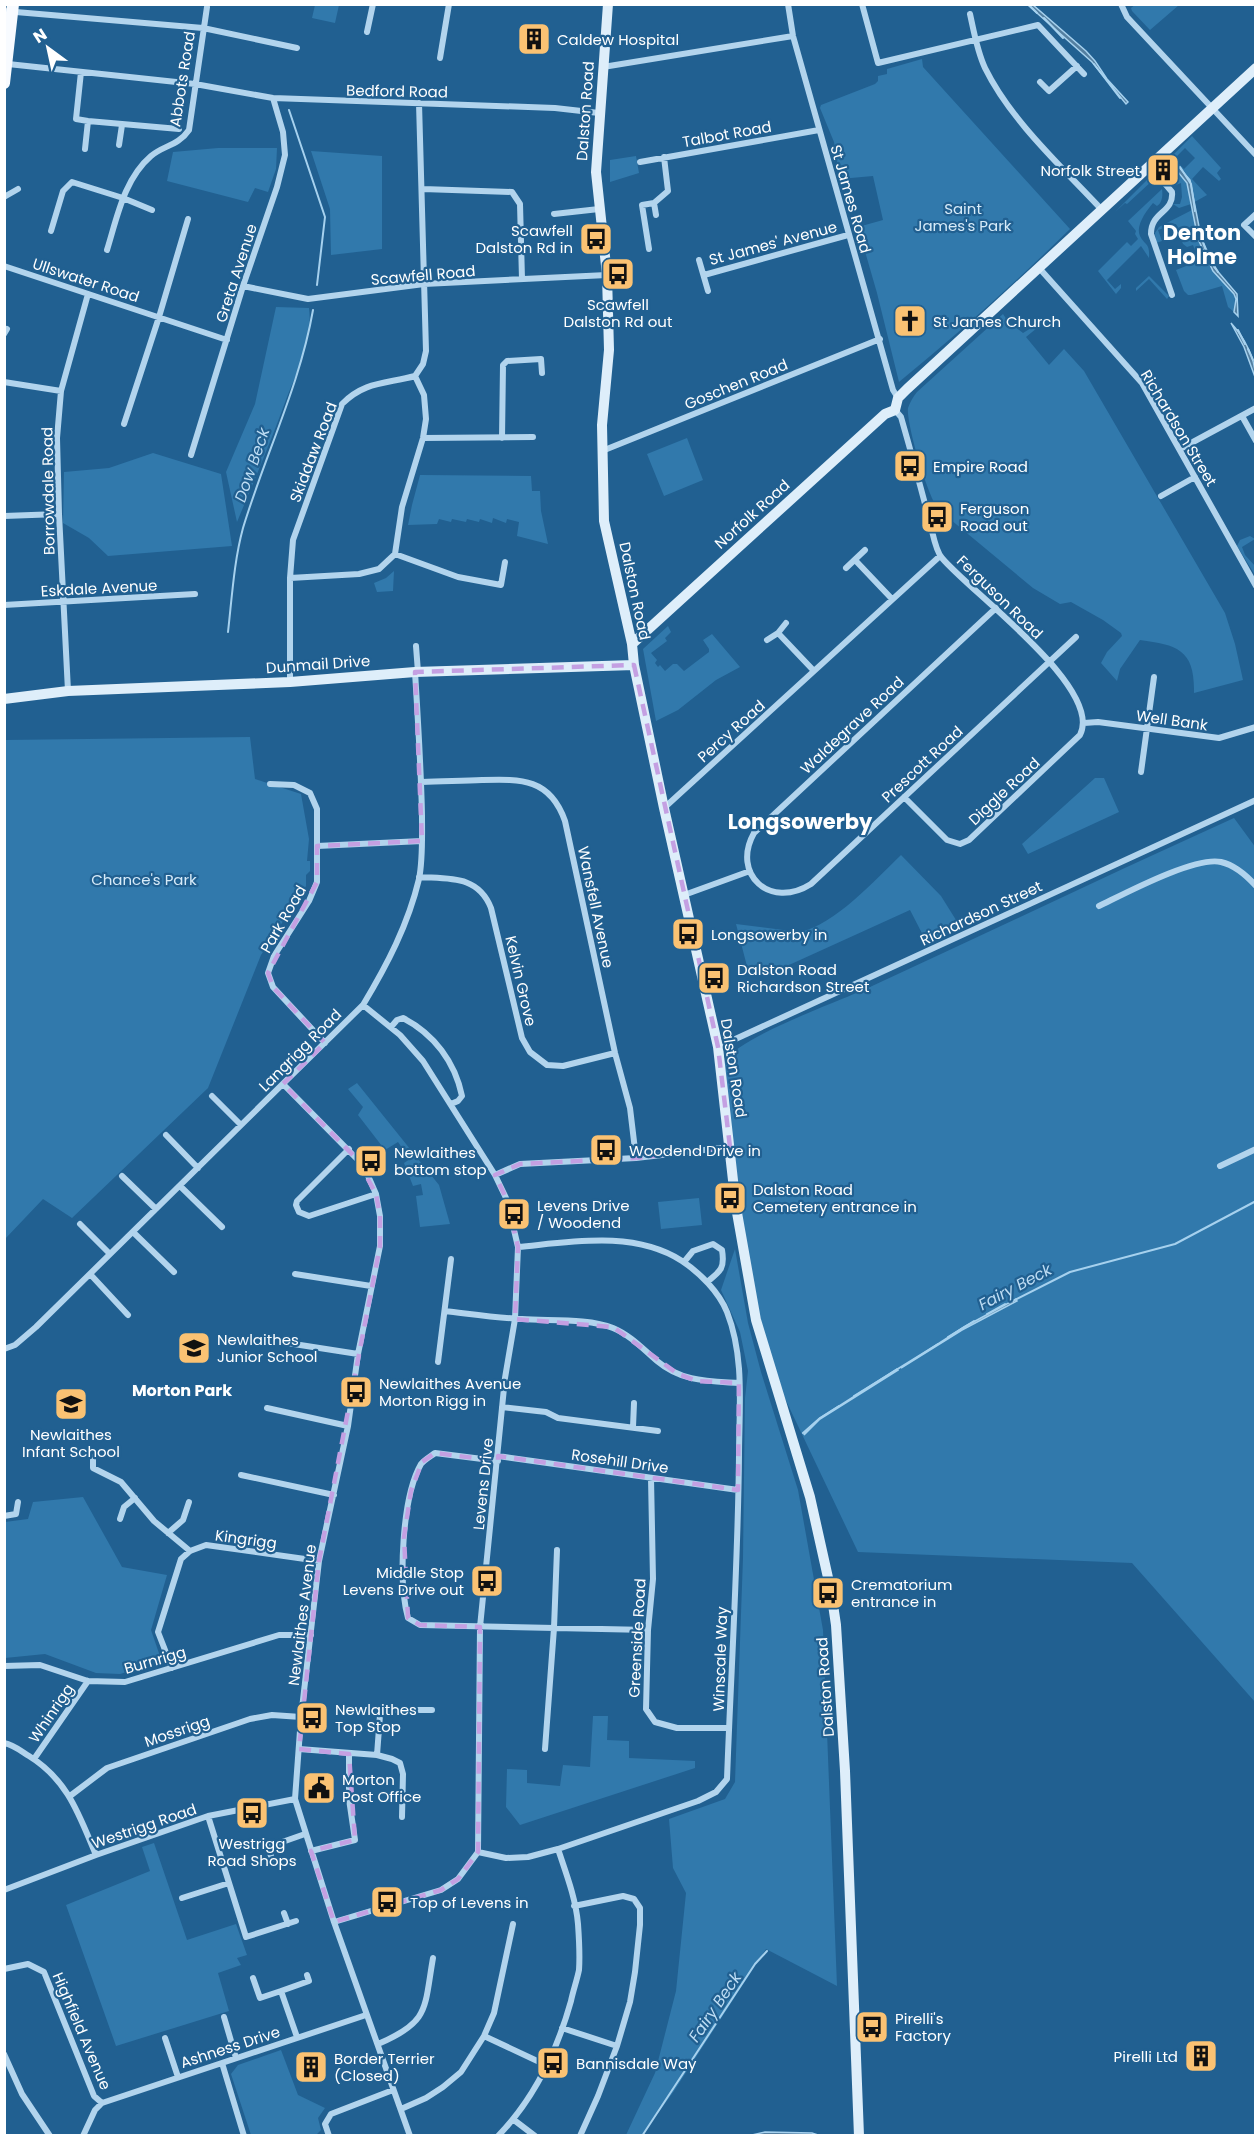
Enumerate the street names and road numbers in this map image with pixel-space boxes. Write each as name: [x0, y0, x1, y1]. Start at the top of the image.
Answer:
street label: Abbots Road: [164, 30, 200, 128]
street label: Dalston Road: [571, 60, 599, 162]
street label: Bedford Road: [346, 80, 448, 102]
street label: Talbot Road: [681, 116, 773, 152]
street label: St James Road: [825, 142, 877, 256]
street label: St James' Avenue: [707, 216, 839, 270]
street label: Greta Avenue: [210, 221, 262, 325]
street label: Ullswater Road: [30, 253, 142, 307]
street label: Scawfell Road: [370, 260, 476, 290]
street label: Goschen Road: [681, 354, 791, 414]
street label: Richardson Street: [1136, 366, 1222, 490]
street label: Skiddaw Road: [284, 399, 342, 505]
street label: Borrowdale Road: [36, 427, 60, 555]
street label: Norfolk Road: [710, 475, 794, 553]
street label: Dalston Road: [614, 540, 656, 642]
street label: Ferguson Road: [952, 550, 1048, 644]
street label: Eskdale Avenue: [40, 574, 158, 602]
street label: Dunmail Drive: [265, 650, 371, 678]
street label: Waldegrave Road: [796, 671, 908, 779]
street label: Percy Road: [693, 695, 769, 767]
street label: Well Bank: [1135, 705, 1209, 735]
street label: Prescott Road: [877, 721, 967, 807]
street label: Diggle Road: [964, 752, 1044, 830]
street label: Wansfell Avenue: [573, 844, 619, 970]
street label: Richardson Street: [917, 876, 1045, 950]
street label: Park Road: [255, 881, 311, 957]
street label: Kelvin Grove: [500, 934, 542, 1028]
street label: Langrigg Road: [254, 1004, 346, 1096]
street label: Dalston Road: [716, 1017, 752, 1119]
street label: Levens Drive: [468, 1437, 498, 1531]
street label: Rosehill Drive: [570, 1444, 670, 1478]
street label: Kingrigg: [214, 1524, 278, 1554]
street label: Newlaithes Avenue: [283, 1543, 321, 1687]
street label: Greenside Road: [623, 1578, 651, 1698]
street label: Winscale Way: [708, 1606, 732, 1712]
street label: Dalston Road: [811, 1636, 839, 1738]
street label: Burnrigg: [122, 1641, 188, 1679]
street label: Whinrigg: [24, 1679, 78, 1747]
street label: Mossrigg: [142, 1710, 212, 1752]
street label: Westrigg Road: [89, 1798, 199, 1854]
street label: Highfield Avenue: [48, 1969, 116, 2093]
street label: Ashness Drive: [177, 2021, 283, 2073]

